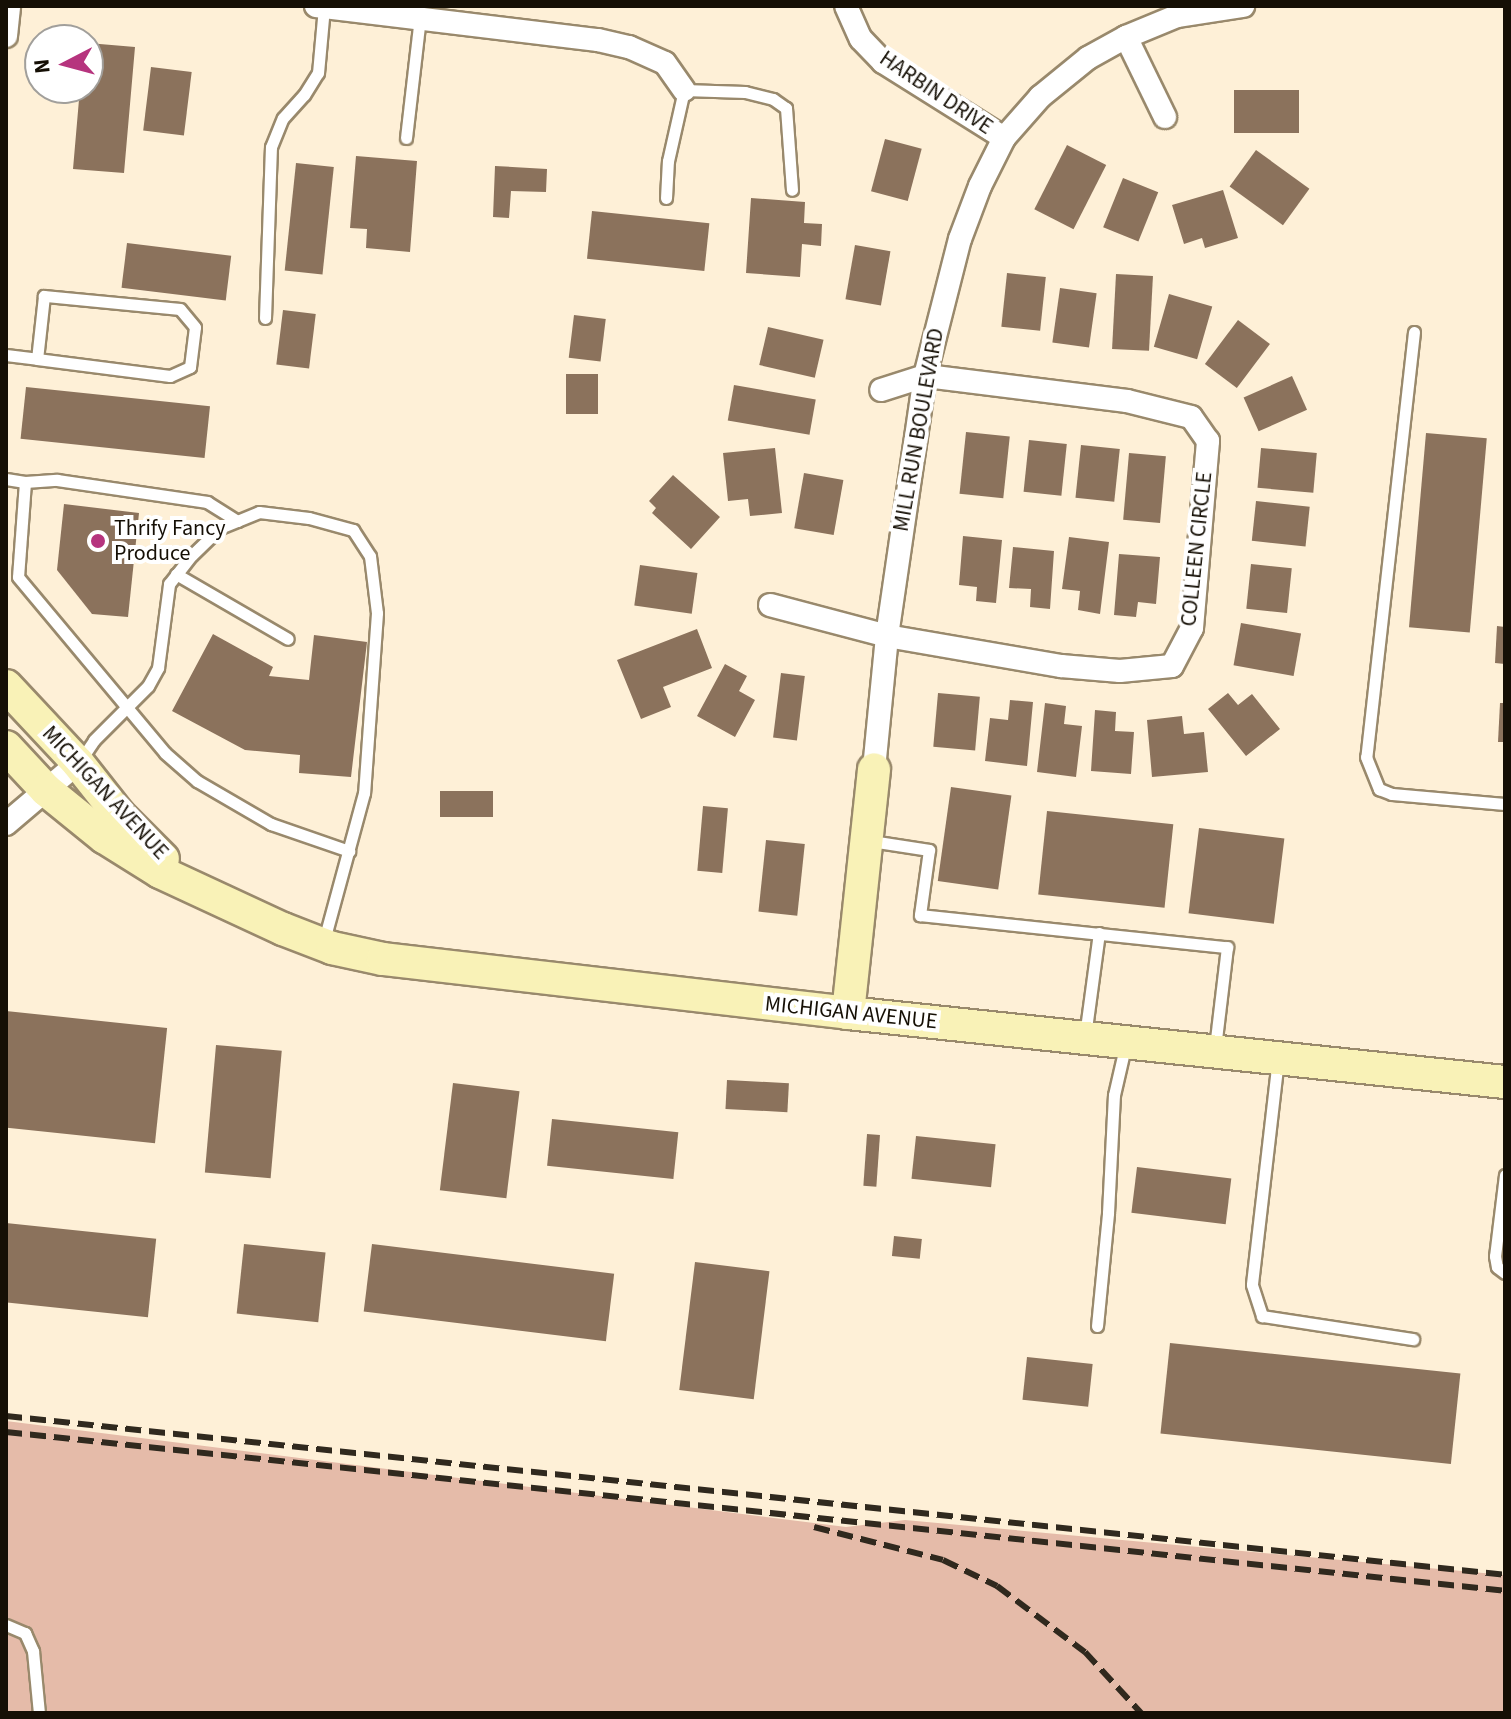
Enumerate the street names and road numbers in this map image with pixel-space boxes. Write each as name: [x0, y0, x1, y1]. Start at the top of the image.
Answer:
street label: HARBIN DRIVE: [874, 45, 998, 141]
street label: MILL RUN BOULEVARD: [888, 326, 950, 534]
street label: COLLEEN CIRCLE: [1176, 470, 1218, 628]
street label: MICHIGAN AVENUE: [36, 721, 174, 865]
street label: MICHIGAN AVENUE: [764, 991, 938, 1035]

